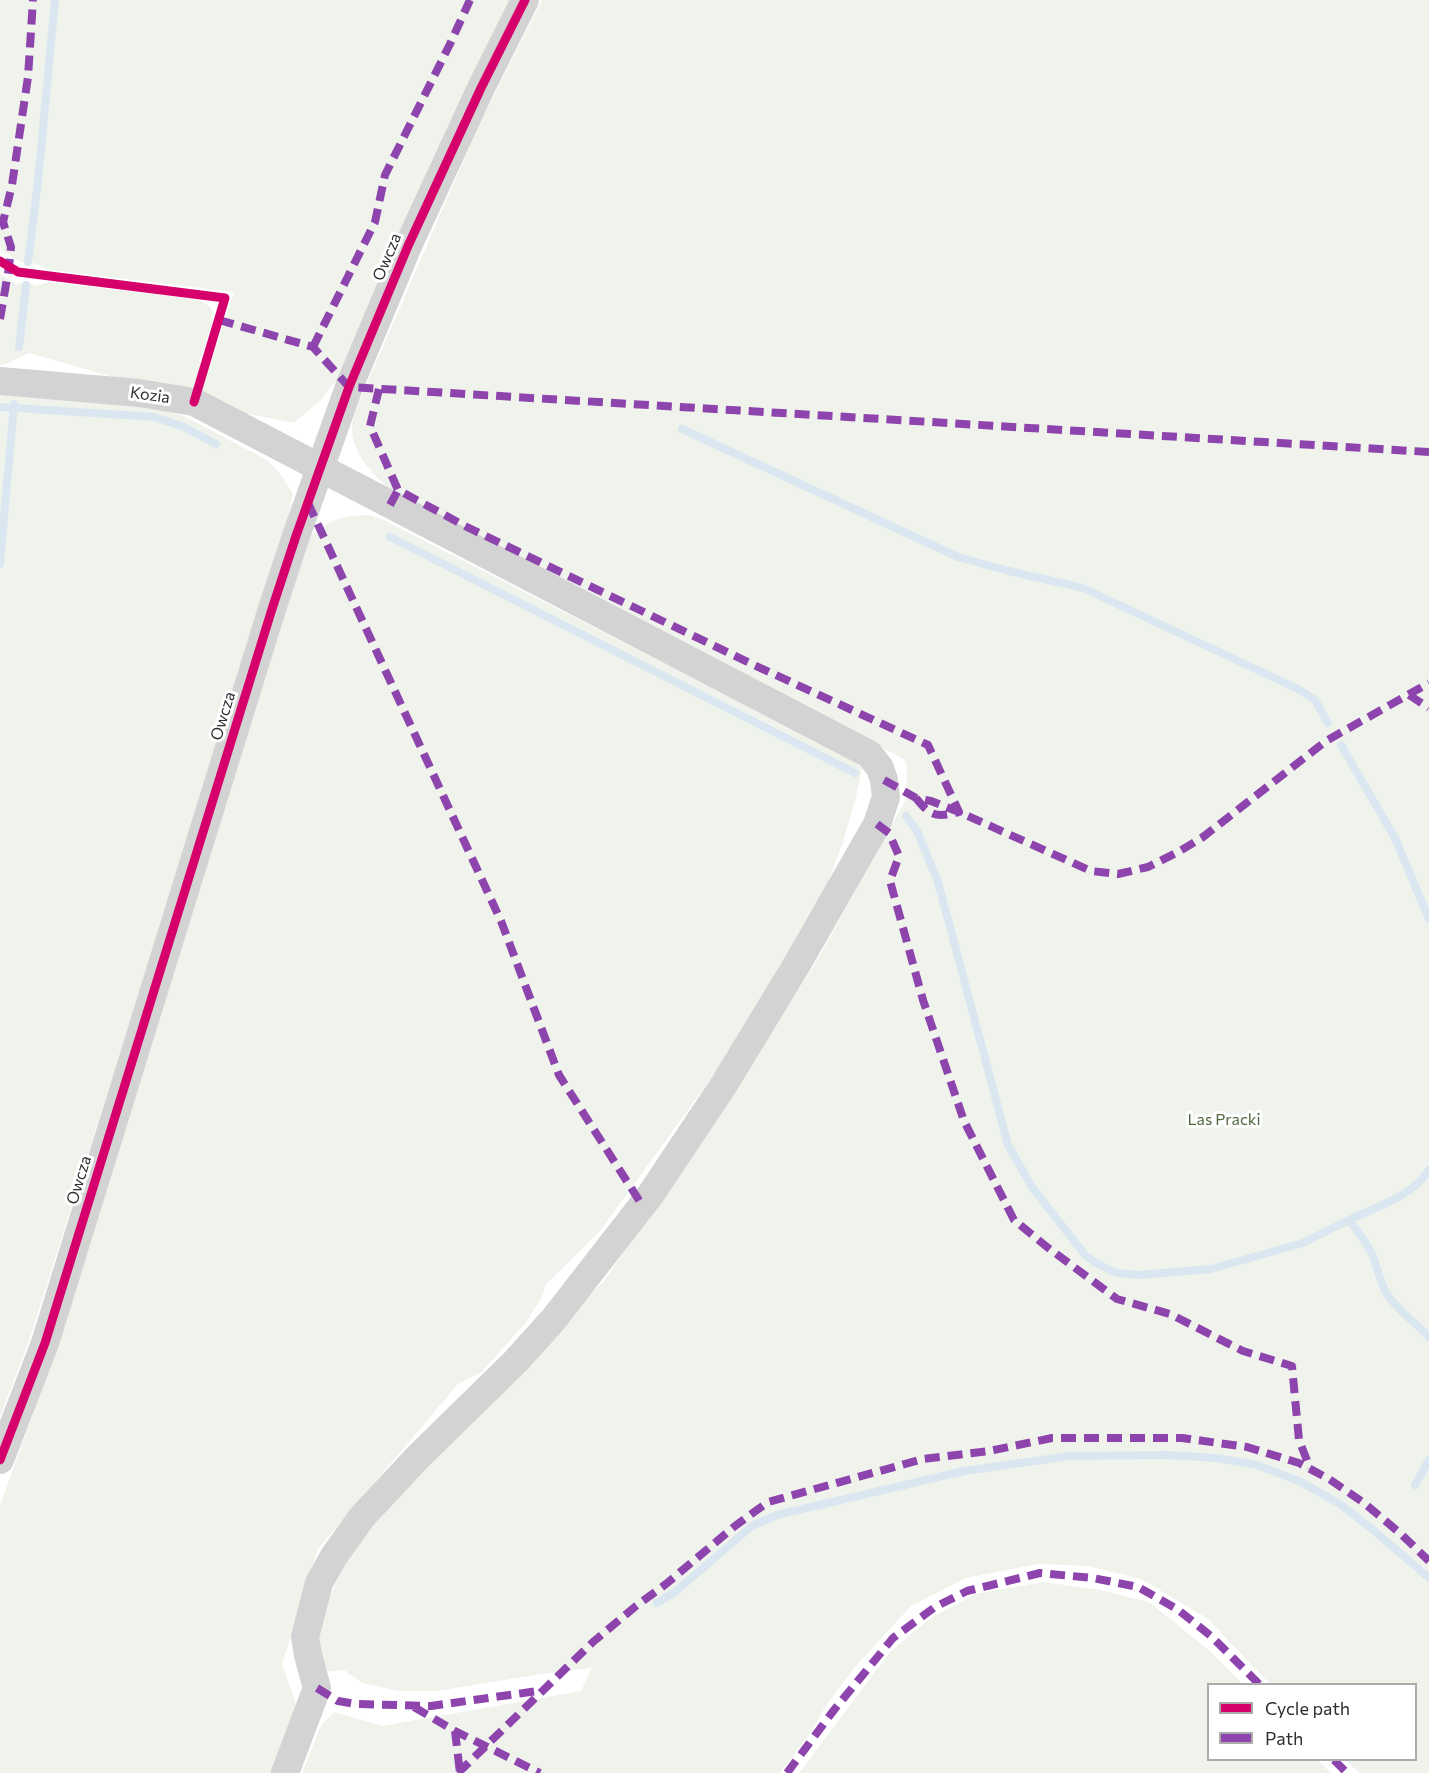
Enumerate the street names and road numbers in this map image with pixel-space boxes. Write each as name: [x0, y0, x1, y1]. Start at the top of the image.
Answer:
street label: Owcza: [368, 230, 406, 284]
street label: Kozia: [129, 383, 171, 407]
street label: Owcza: [207, 689, 239, 743]
street label: Owcza: [63, 1153, 95, 1207]

